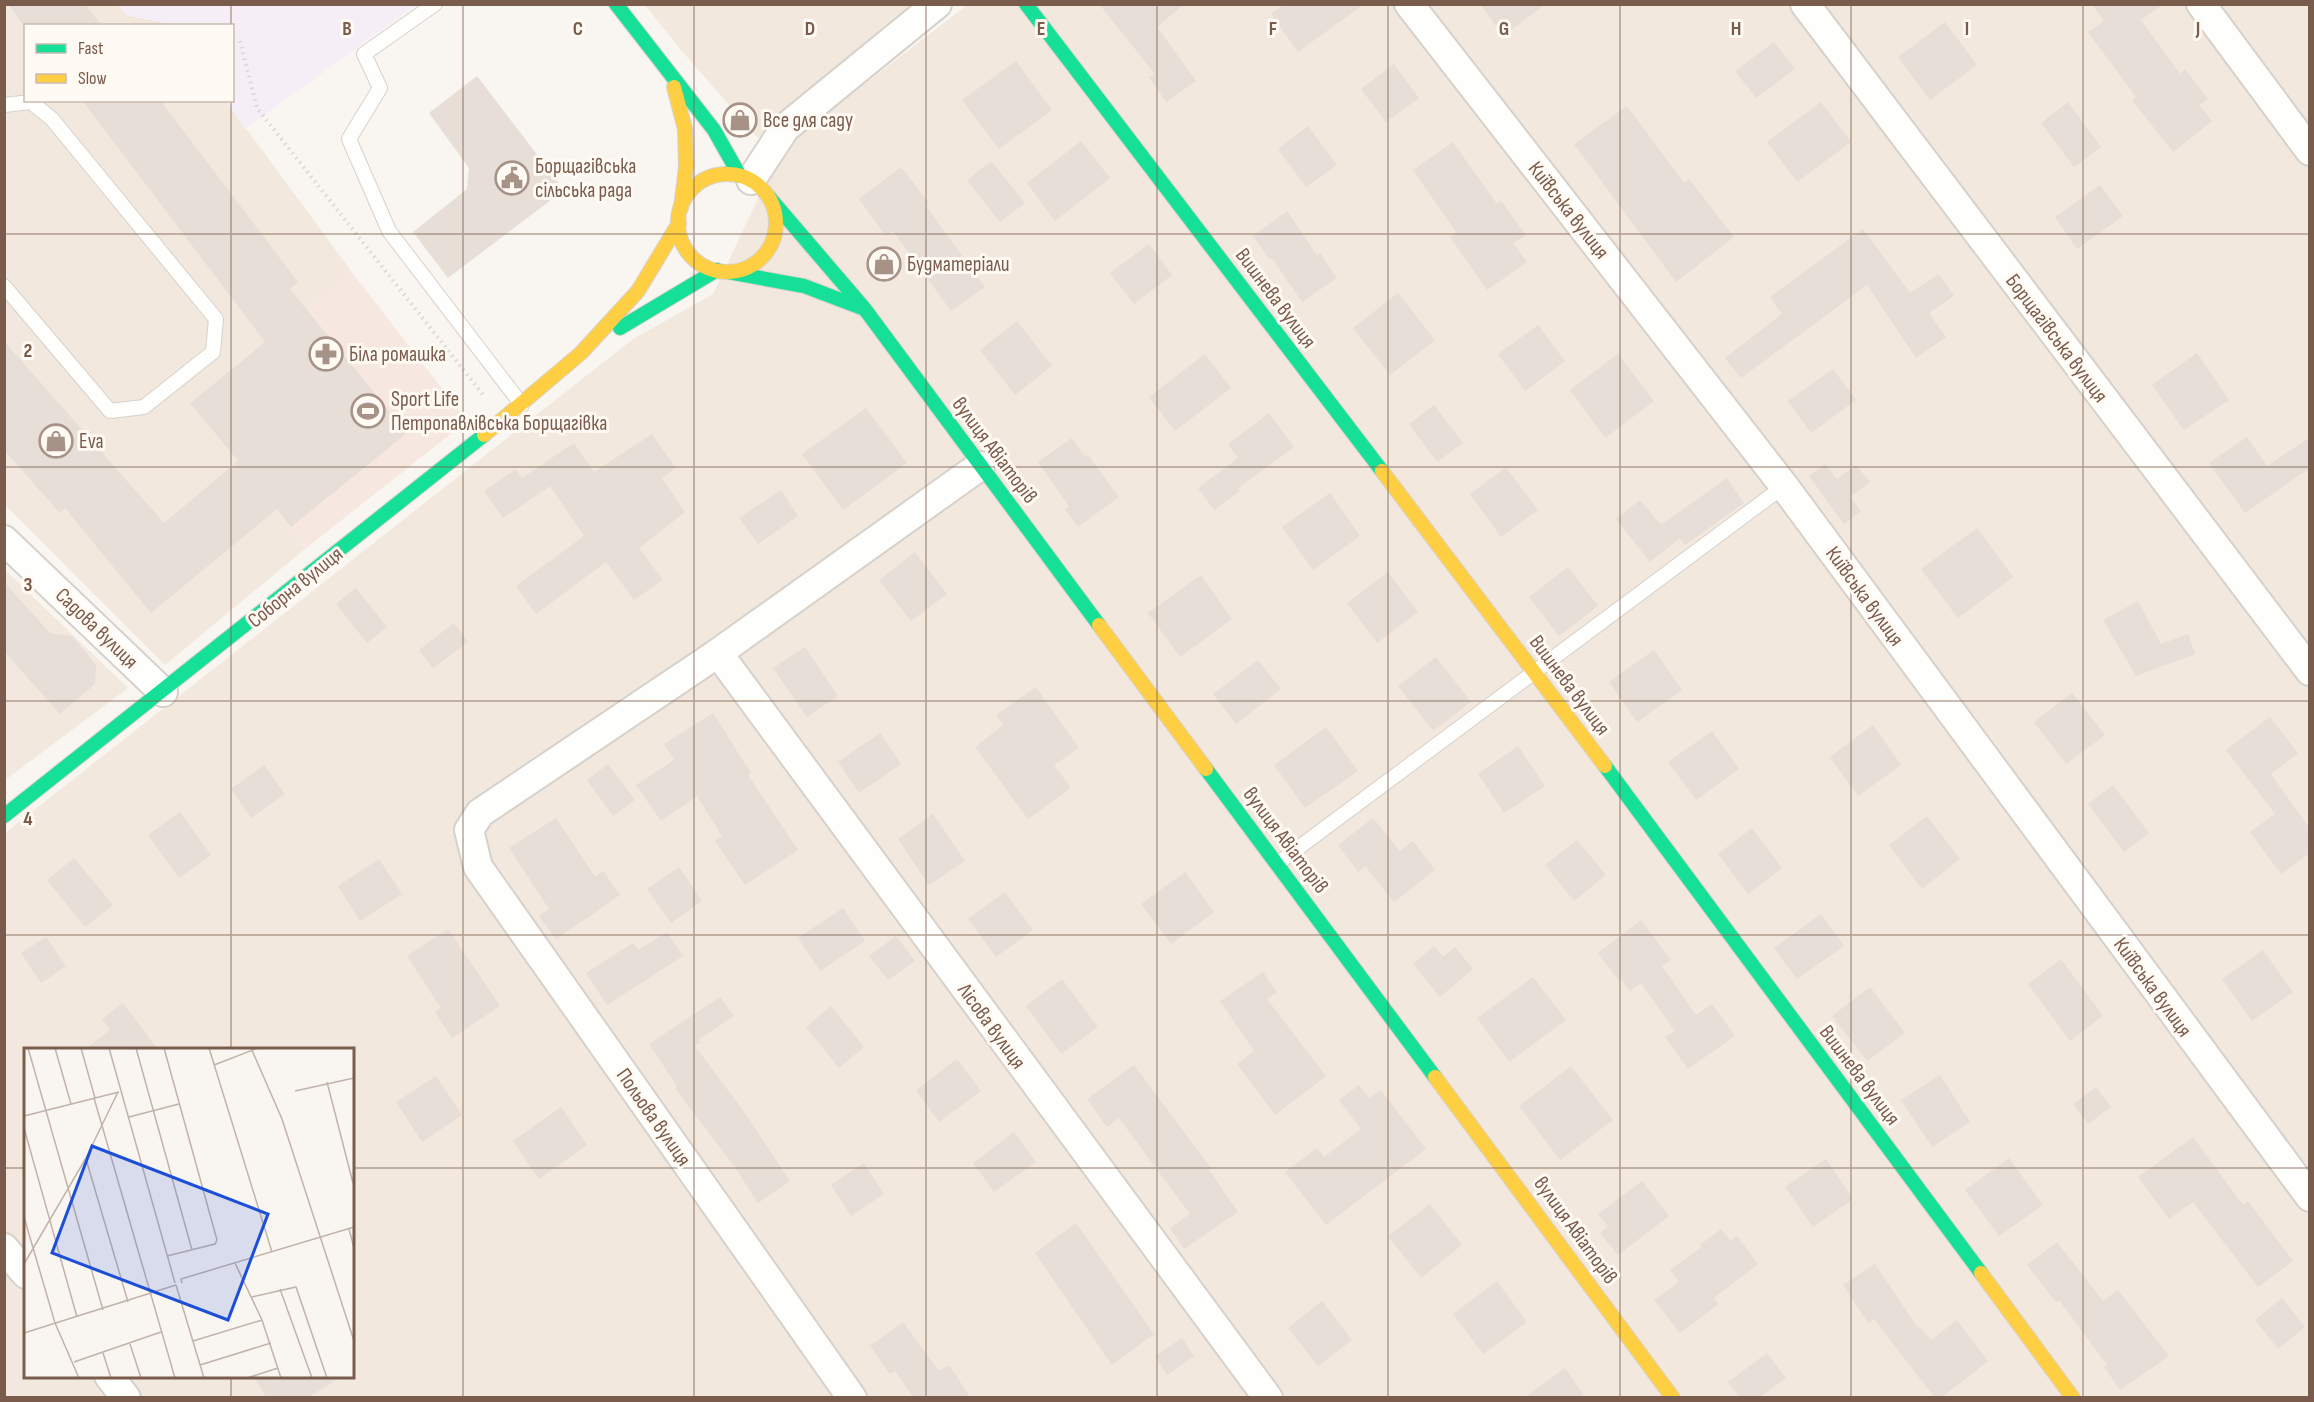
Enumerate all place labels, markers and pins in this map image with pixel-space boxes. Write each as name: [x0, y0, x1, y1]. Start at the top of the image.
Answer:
shop icon: Все для саду: [722, 102, 758, 138]
place label: Все для саду: [763, 108, 853, 133]
place label: Борщагівська сільська рада: [535, 154, 636, 203]
public building icon: Борщагівська сільська рада: [494, 160, 530, 196]
shop icon: Будматеріали: [866, 246, 902, 282]
place label: Будматеріали: [907, 252, 1010, 277]
pharmacy icon: Біла ромашка: [308, 336, 344, 372]
place label: Біла ромашка: [349, 342, 446, 367]
place label: Sport Life Петропавлівська Борщагівка: [391, 387, 607, 436]
sports icon: Sport Life Петропавлівська Борщагівка: [350, 393, 386, 429]
shop icon: Eva: [38, 423, 74, 459]
place label: Eva: [79, 429, 104, 454]

